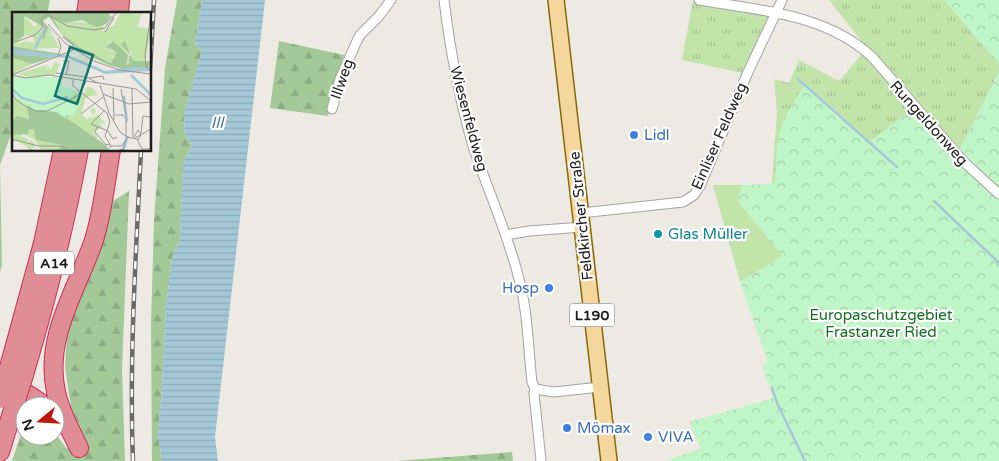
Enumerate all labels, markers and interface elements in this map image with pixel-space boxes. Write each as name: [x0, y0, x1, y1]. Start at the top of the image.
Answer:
inset map: [12, 12, 151, 151]
street label: Illweg: [327, 57, 357, 101]
street label: Wiesenfeldweg: [446, 64, 492, 174]
street label: Rungeldonweg: [886, 77, 972, 169]
street label: Einliser Feldweg: [687, 80, 751, 192]
water label: Ill: [211, 113, 225, 133]
place label: Lidl: [644, 126, 670, 144]
marker: Lidl: [628, 129, 640, 141]
street label: Feldkircher Straße: [565, 151, 597, 281]
place label: Glas Müller: [668, 225, 748, 243]
marker: Glas Müller: [652, 228, 664, 240]
road number: A14: [34, 252, 74, 274]
place label: Hosp: [502, 279, 539, 297]
marker: Hosp: [543, 282, 555, 294]
road number: L190: [570, 304, 614, 326]
park label: Europaschutzgebiet Frastanzer Ried: [809, 306, 953, 341]
north arrow: [15, 396, 65, 446]
text: N: [18, 417, 38, 433]
place label: Mömax: [577, 419, 631, 437]
marker: Mömax: [561, 422, 573, 434]
place label: VIVA: [658, 428, 694, 446]
marker: VIVA: [642, 431, 654, 443]

